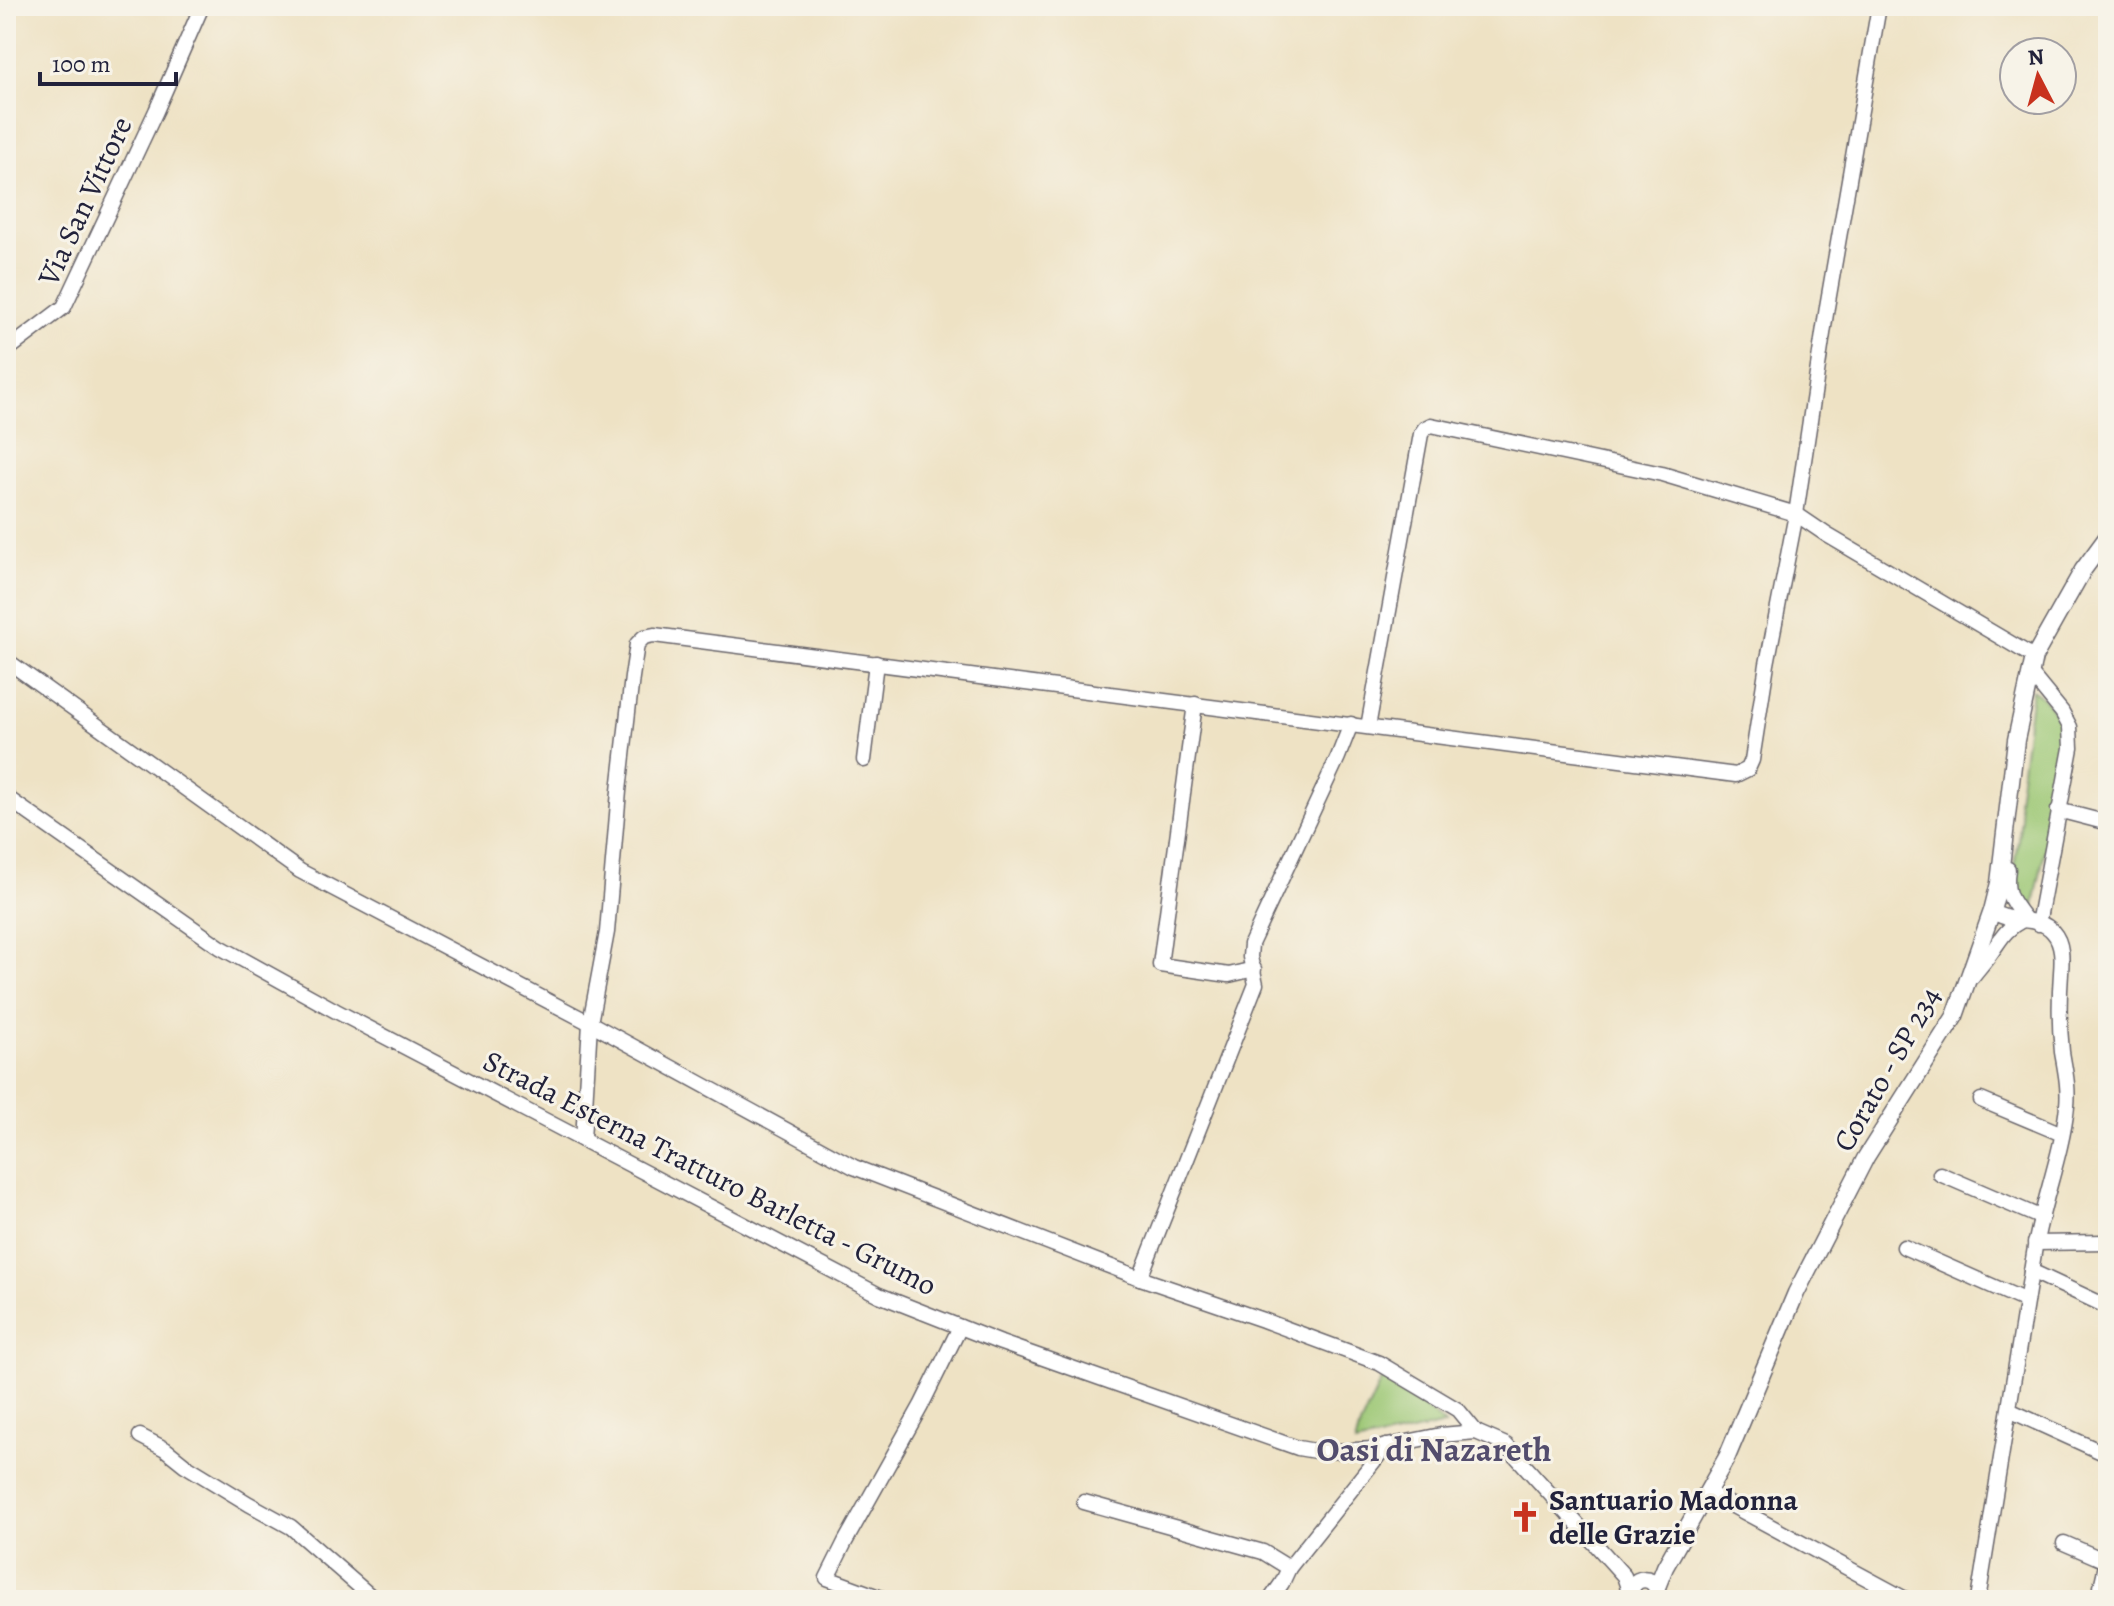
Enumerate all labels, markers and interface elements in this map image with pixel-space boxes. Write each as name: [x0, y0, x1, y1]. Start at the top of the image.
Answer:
scale bar: [40, 36, 176, 86]
north arrow: [1998, 36, 2078, 116]
text: N: [2026, 41, 2046, 73]
text: 100 m: [52, 48, 111, 80]
street label: Via San Vittore: [28, 110, 142, 293]
street label: Corato - SP 234: [1824, 979, 1950, 1159]
street label: Strada Esterna Tratturo Barletta - Grumo: [476, 1041, 944, 1305]
district label: Oasi di Nazareth: [1317, 1426, 1551, 1473]
place label: Santuario Madonna delle Grazie: [1549, 1480, 1798, 1554]
church icon: Santuario Madonna delle Grazie: [1508, 1500, 1542, 1534]

